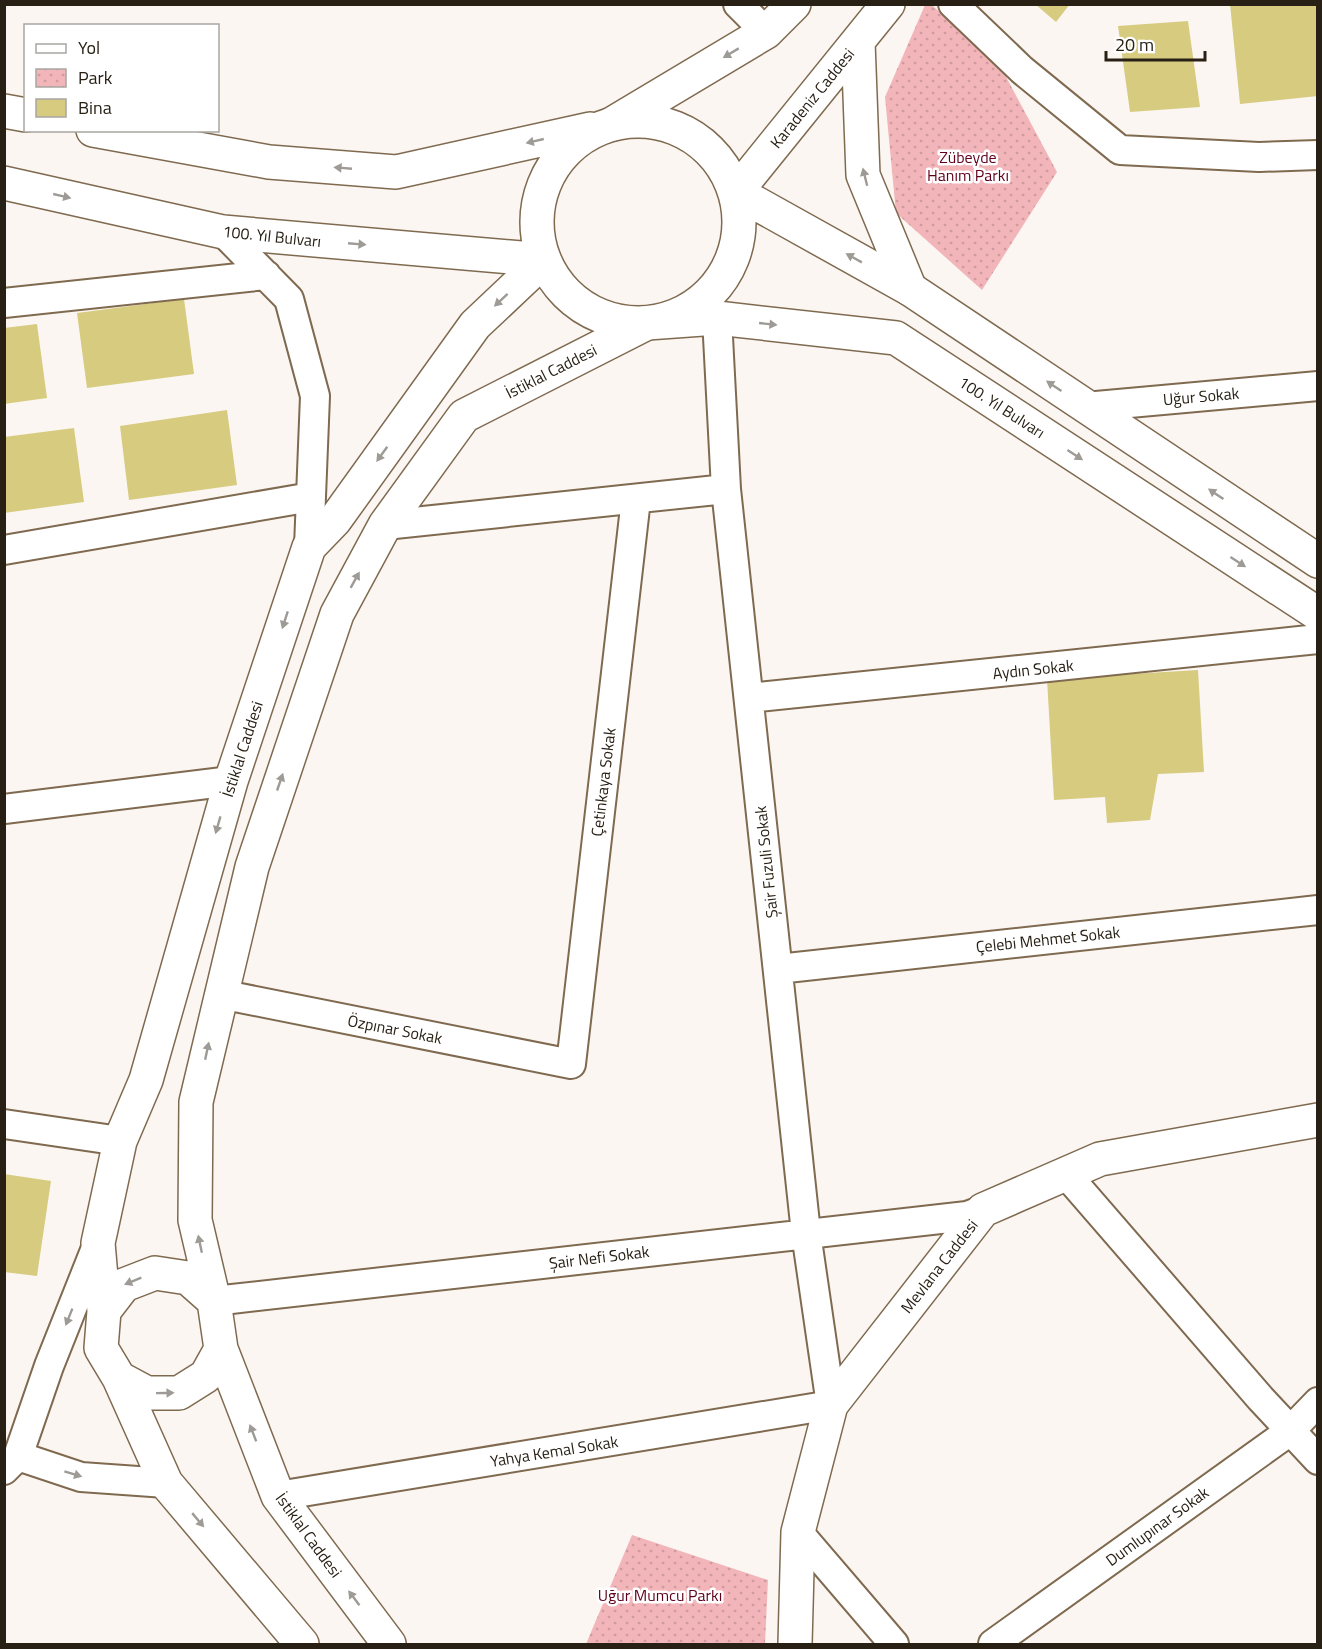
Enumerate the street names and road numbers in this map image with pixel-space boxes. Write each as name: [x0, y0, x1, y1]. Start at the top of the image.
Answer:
street label: Karadeniz Caddesi: [764, 43, 860, 153]
street label: 100. Yıl Bulvarı: [222, 219, 322, 253]
street label: İstiklal Caddesi: [501, 338, 601, 404]
street label: 100. Yıl Bulvarı: [954, 370, 1050, 444]
street label: Uğur Sokak: [1162, 381, 1240, 411]
street label: Aydın Sokak: [991, 653, 1075, 685]
street label: İstiklal Caddesi: [215, 698, 269, 800]
street label: Çetinkaya Sokak: [584, 726, 622, 838]
street label: Şair Fuzuli Sokak: [748, 804, 784, 919]
street label: Çelebi Mehmet Sokak: [975, 919, 1122, 959]
street label: Özpınar Sokak: [346, 1008, 445, 1050]
street label: Mevlana Caddesi: [895, 1214, 983, 1318]
street label: Şair Nefi Sokak: [548, 1239, 651, 1275]
street label: Yahya Kemal Sokak: [488, 1429, 620, 1473]
street label: Dumlupınar Sokak: [1100, 1480, 1214, 1572]
street label: İstiklal Caddesi: [270, 1488, 348, 1582]

